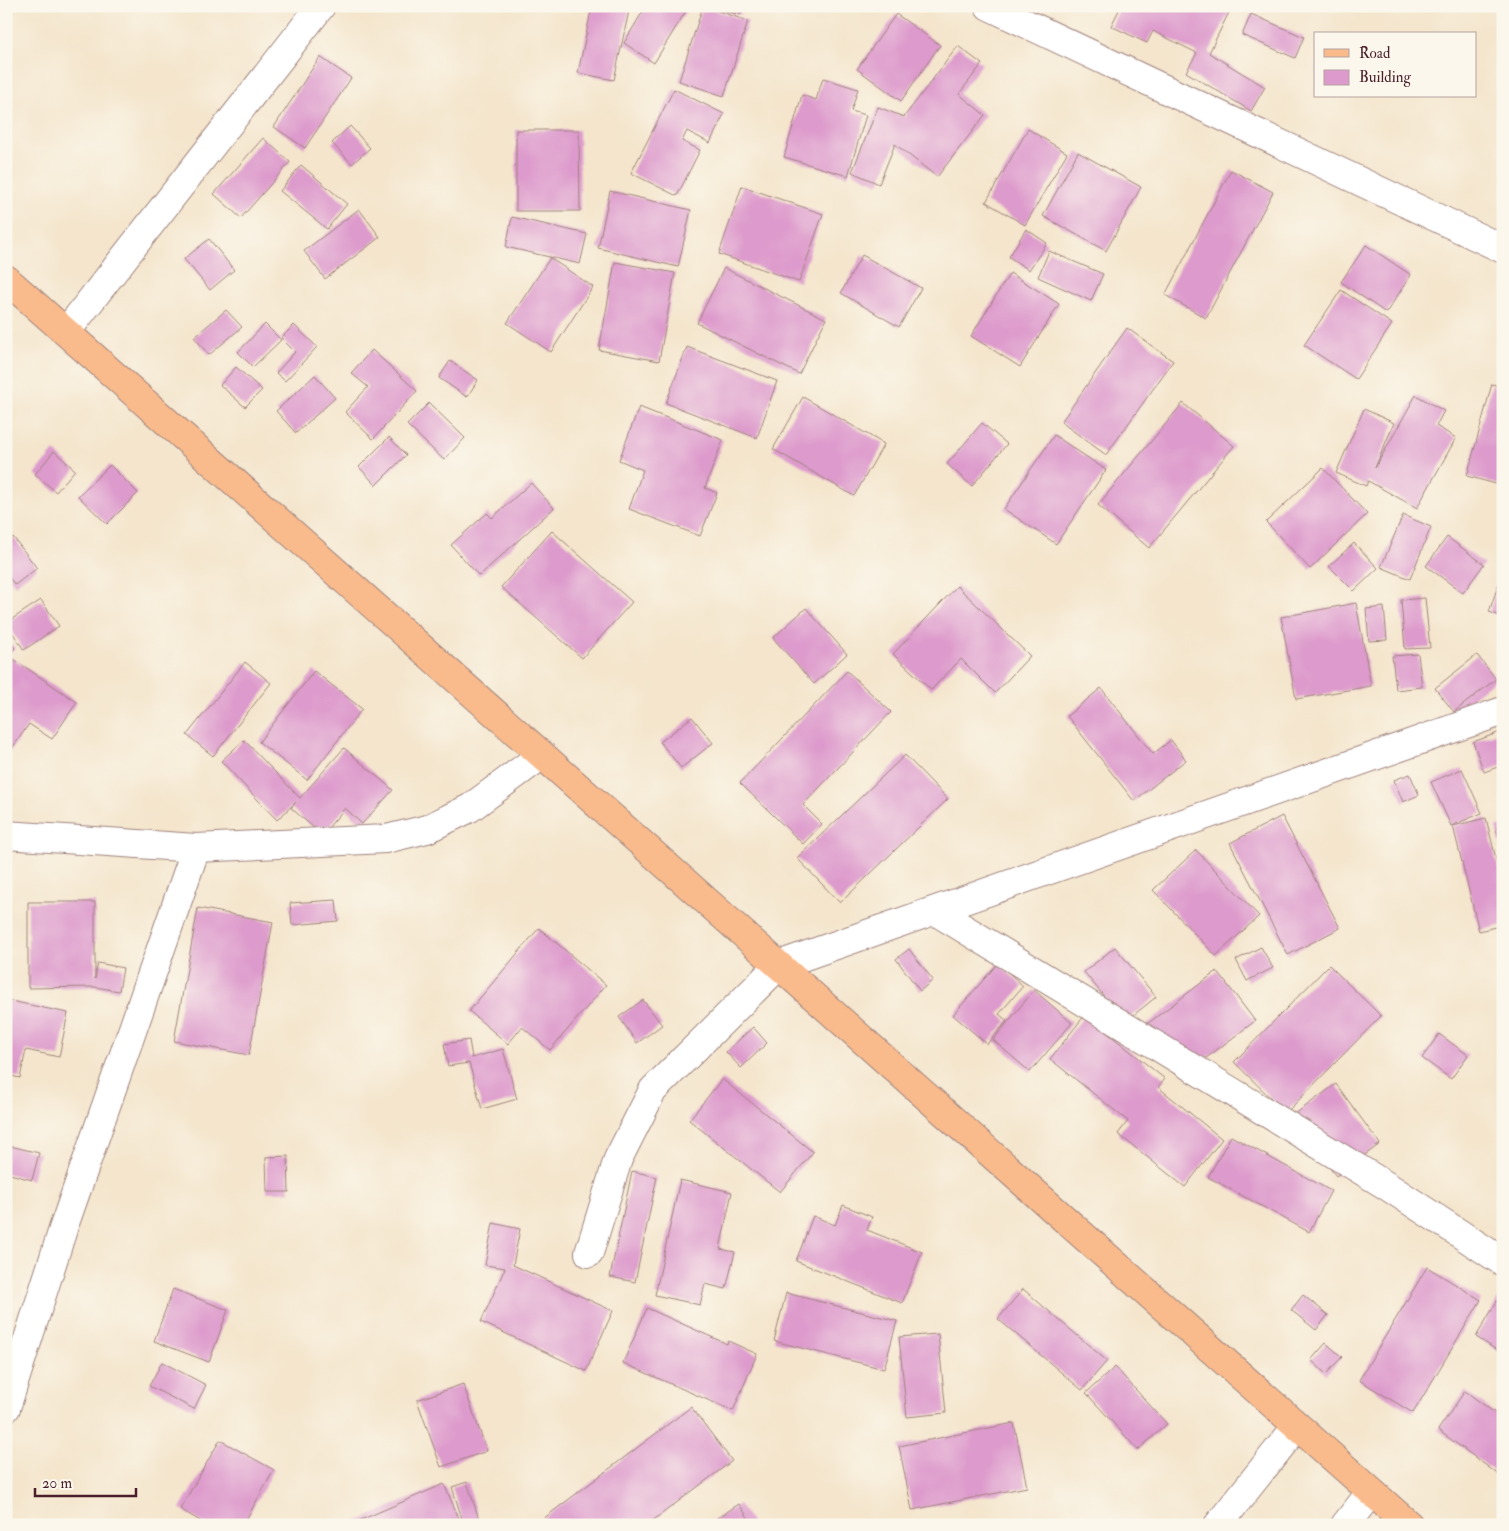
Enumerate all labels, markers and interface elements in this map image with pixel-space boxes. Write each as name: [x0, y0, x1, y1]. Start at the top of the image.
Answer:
legend: [1314, 32, 1476, 98]
text: Road: [1359, 44, 1391, 63]
text: Building: [1359, 68, 1411, 87]
scale bar: [35, 1466, 136, 1498]
text: 20 m: [42, 1474, 72, 1493]

